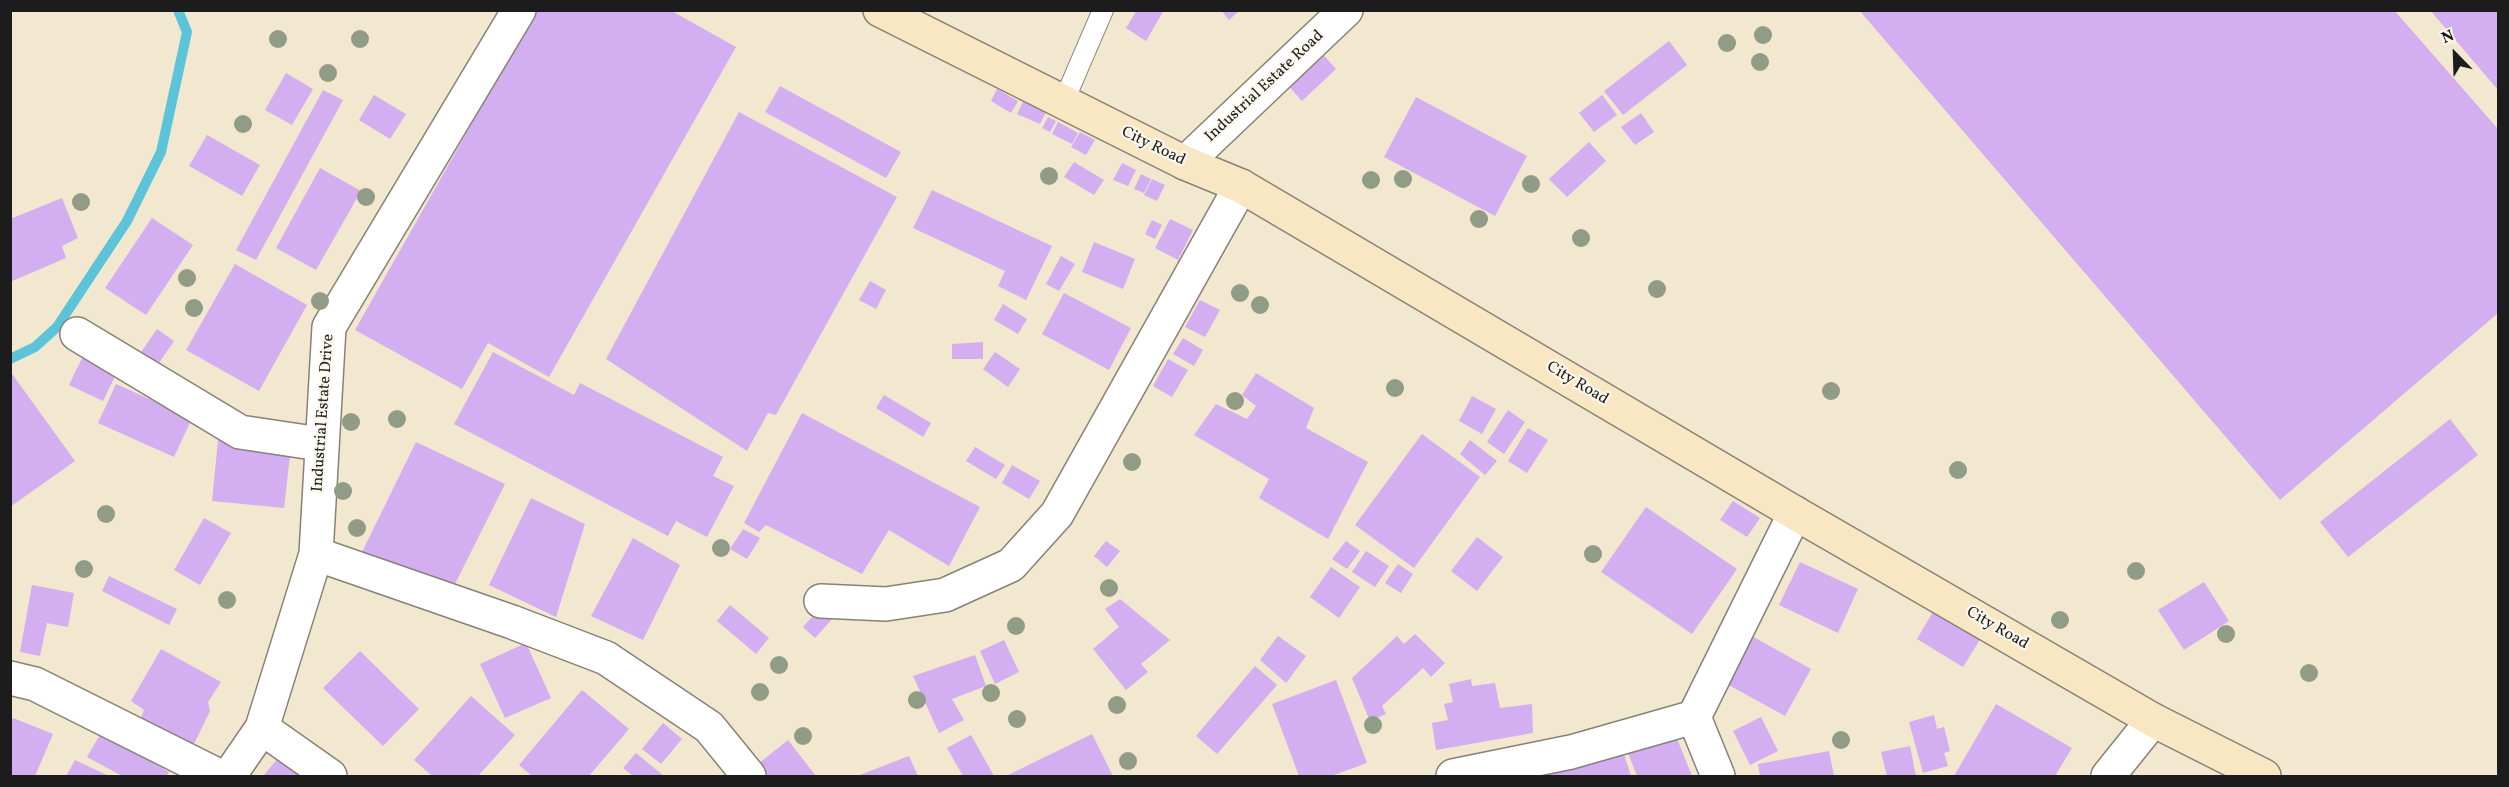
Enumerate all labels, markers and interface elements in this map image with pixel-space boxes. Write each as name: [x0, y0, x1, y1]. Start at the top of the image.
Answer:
north arrow: [2425, 24, 2485, 84]
text: N: [2438, 25, 2458, 50]
street label: Industrial Estate Road: [1202, 27, 1328, 147]
street label: City Road: [1118, 123, 1188, 171]
street label: Industrial Estate Drive: [309, 333, 339, 493]
street label: City Road: [1543, 358, 1611, 410]
street label: City Road: [1962, 603, 2032, 655]

